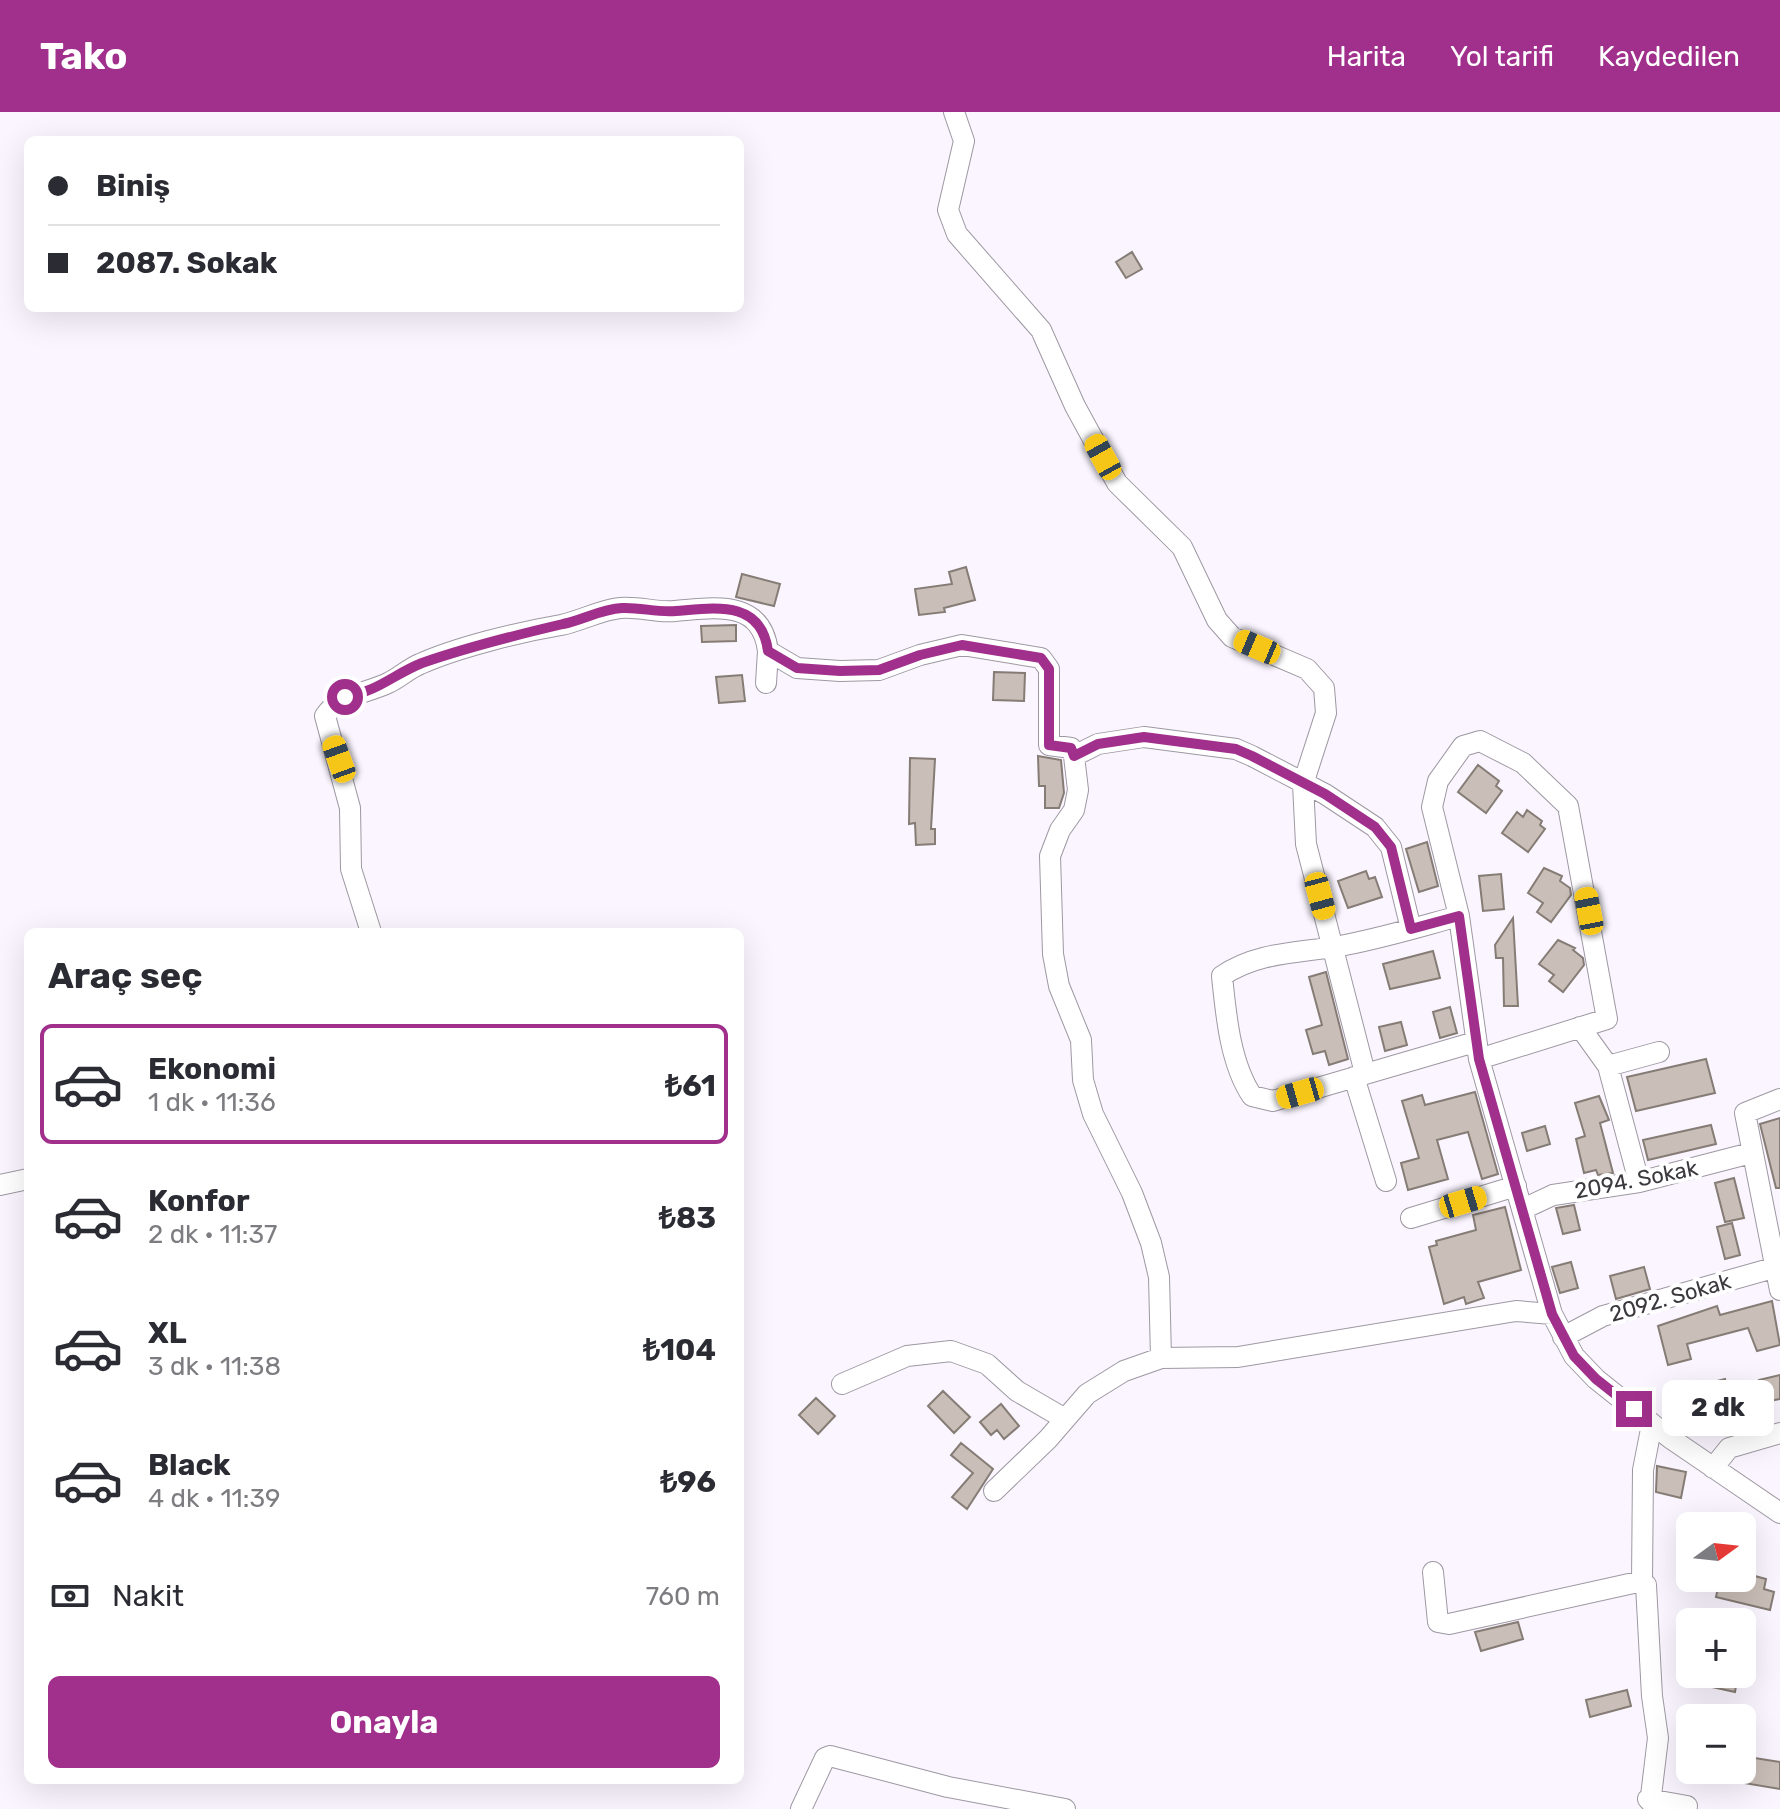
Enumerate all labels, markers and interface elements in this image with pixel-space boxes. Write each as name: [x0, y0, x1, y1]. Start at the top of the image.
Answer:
text: Tako: [40, 33, 128, 79]
text: Harita: [1327, 40, 1406, 73]
text: Yol tarifi: [1450, 40, 1554, 73]
text: Kaydedilen: [1598, 40, 1740, 73]
text: Biniş: [96, 168, 170, 204]
text: 2087. Sokak: [96, 245, 277, 281]
car: [1081, 430, 1125, 484]
car: [1230, 627, 1284, 667]
route start: [327, 679, 363, 715]
car: [320, 732, 358, 786]
car: [1302, 870, 1338, 922]
car: [1573, 885, 1605, 937]
text: Araç seç: [48, 954, 203, 997]
icon: car: [52, 1048, 124, 1120]
text: Ekonomi: [148, 1051, 276, 1087]
text: ₺61: [665, 1068, 716, 1104]
car: [1274, 1075, 1326, 1111]
text: 1 dk · 11:36: [148, 1087, 276, 1118]
street label: 2094. Sokak: [1572, 1154, 1701, 1205]
icon: car: [52, 1180, 124, 1252]
text: Konfor: [148, 1183, 250, 1219]
car: [1437, 1184, 1489, 1220]
text: ₺83: [659, 1200, 716, 1236]
text: 2 dk · 11:37: [148, 1219, 277, 1250]
street label: 2092. Sokak: [1606, 1267, 1734, 1328]
icon: car: [52, 1312, 124, 1384]
text: XL: [148, 1315, 187, 1351]
text: ₺104: [643, 1332, 716, 1368]
text: 3 dk · 11:38: [148, 1351, 281, 1382]
callout: 2 dk: [1662, 1381, 1774, 1437]
route end: [1616, 1391, 1652, 1427]
text: 2 dk: [1691, 1392, 1745, 1423]
icon: car: [52, 1444, 124, 1516]
text: Black: [148, 1447, 231, 1483]
text: ₺96: [660, 1464, 716, 1500]
text: 4 dk · 11:39: [148, 1483, 280, 1514]
north arrow: [1676, 1512, 1756, 1592]
map controls: [1676, 1512, 1756, 1784]
icon: cash: [48, 1574, 92, 1618]
text: Nakit: [112, 1578, 184, 1614]
text: 760 m: [646, 1581, 720, 1612]
button: +: [1676, 1608, 1756, 1688]
button: Onayla: [48, 1676, 720, 1768]
button: −: [1676, 1704, 1756, 1784]

